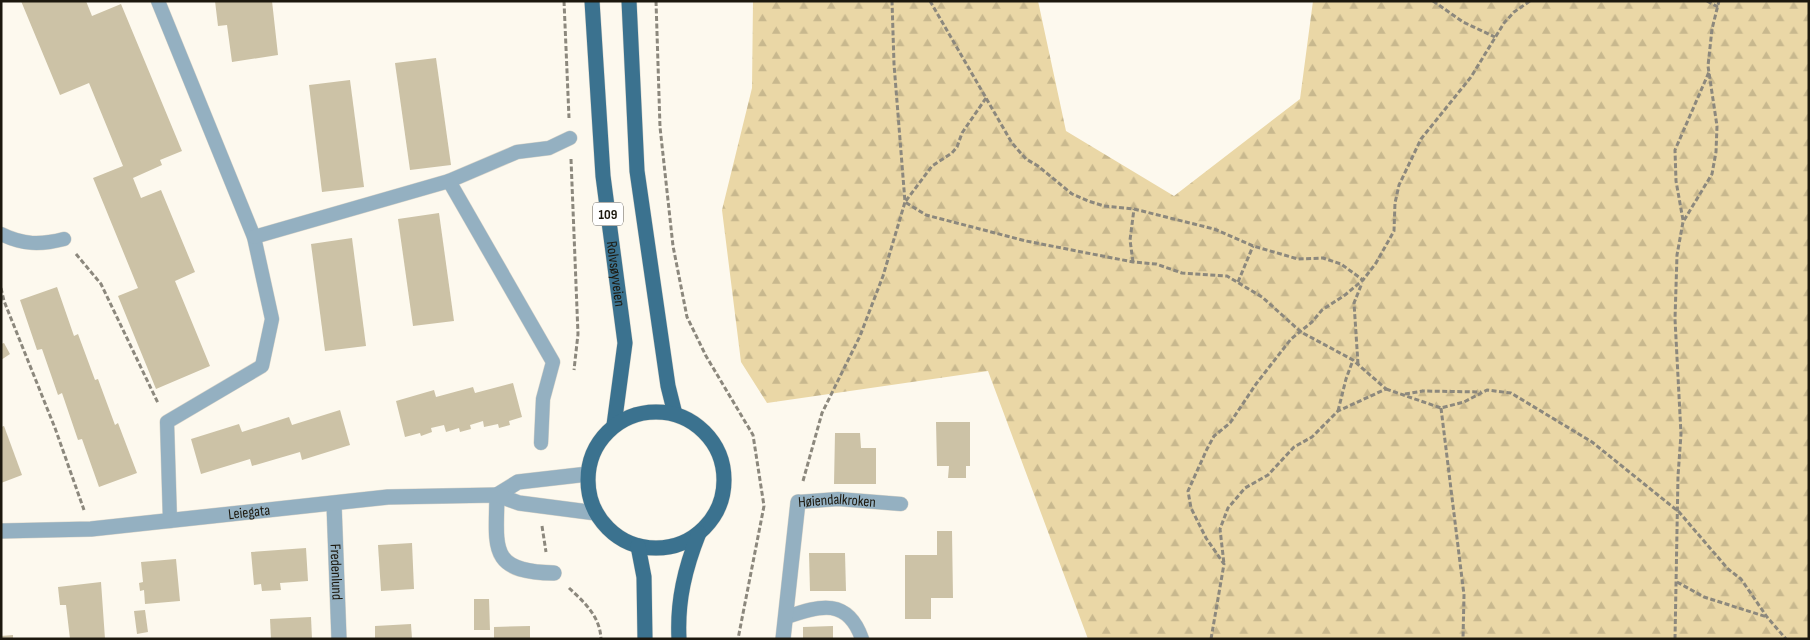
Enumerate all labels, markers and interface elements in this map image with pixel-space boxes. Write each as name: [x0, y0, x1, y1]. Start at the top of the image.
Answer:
road number: 109: [593, 202, 623, 225]
street label: Rolvsøyveien: [602, 240, 629, 308]
street label: Høiendalkroken: [797, 490, 876, 512]
street label: Leiegata: [227, 501, 271, 524]
street label: Fredenlund: [325, 544, 347, 600]

